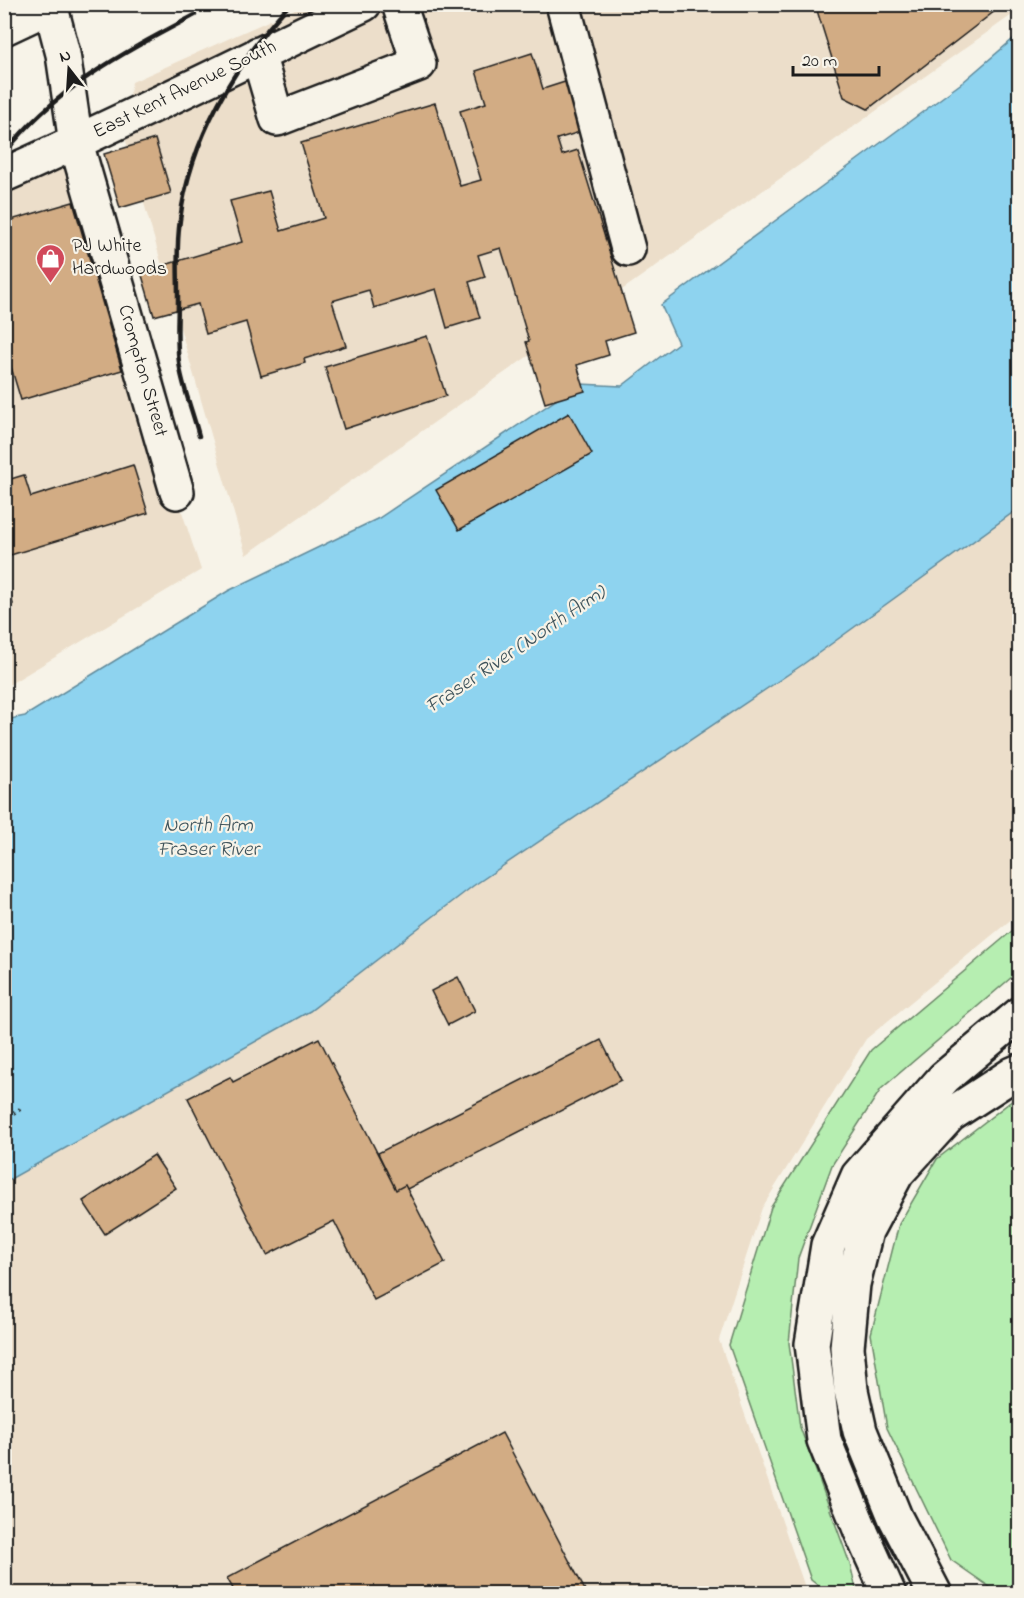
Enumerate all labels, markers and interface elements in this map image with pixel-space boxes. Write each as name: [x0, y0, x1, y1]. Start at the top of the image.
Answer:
street label: East Kent Avenue South: [88, 33, 282, 147]
north arrow: [39, 39, 99, 99]
scale bar: [793, 39, 878, 77]
text: N: [57, 43, 74, 70]
text: 20 m: [802, 49, 837, 75]
place label: PJ White Hardwoods: [72, 232, 167, 284]
shop icon: PJ White Hardwoods: [35, 242, 67, 284]
street label: Crompton Street: [109, 301, 175, 441]
water label: Fraser River (North Arm): [420, 577, 614, 722]
water label: North Arm Fraser River: [157, 811, 261, 865]

